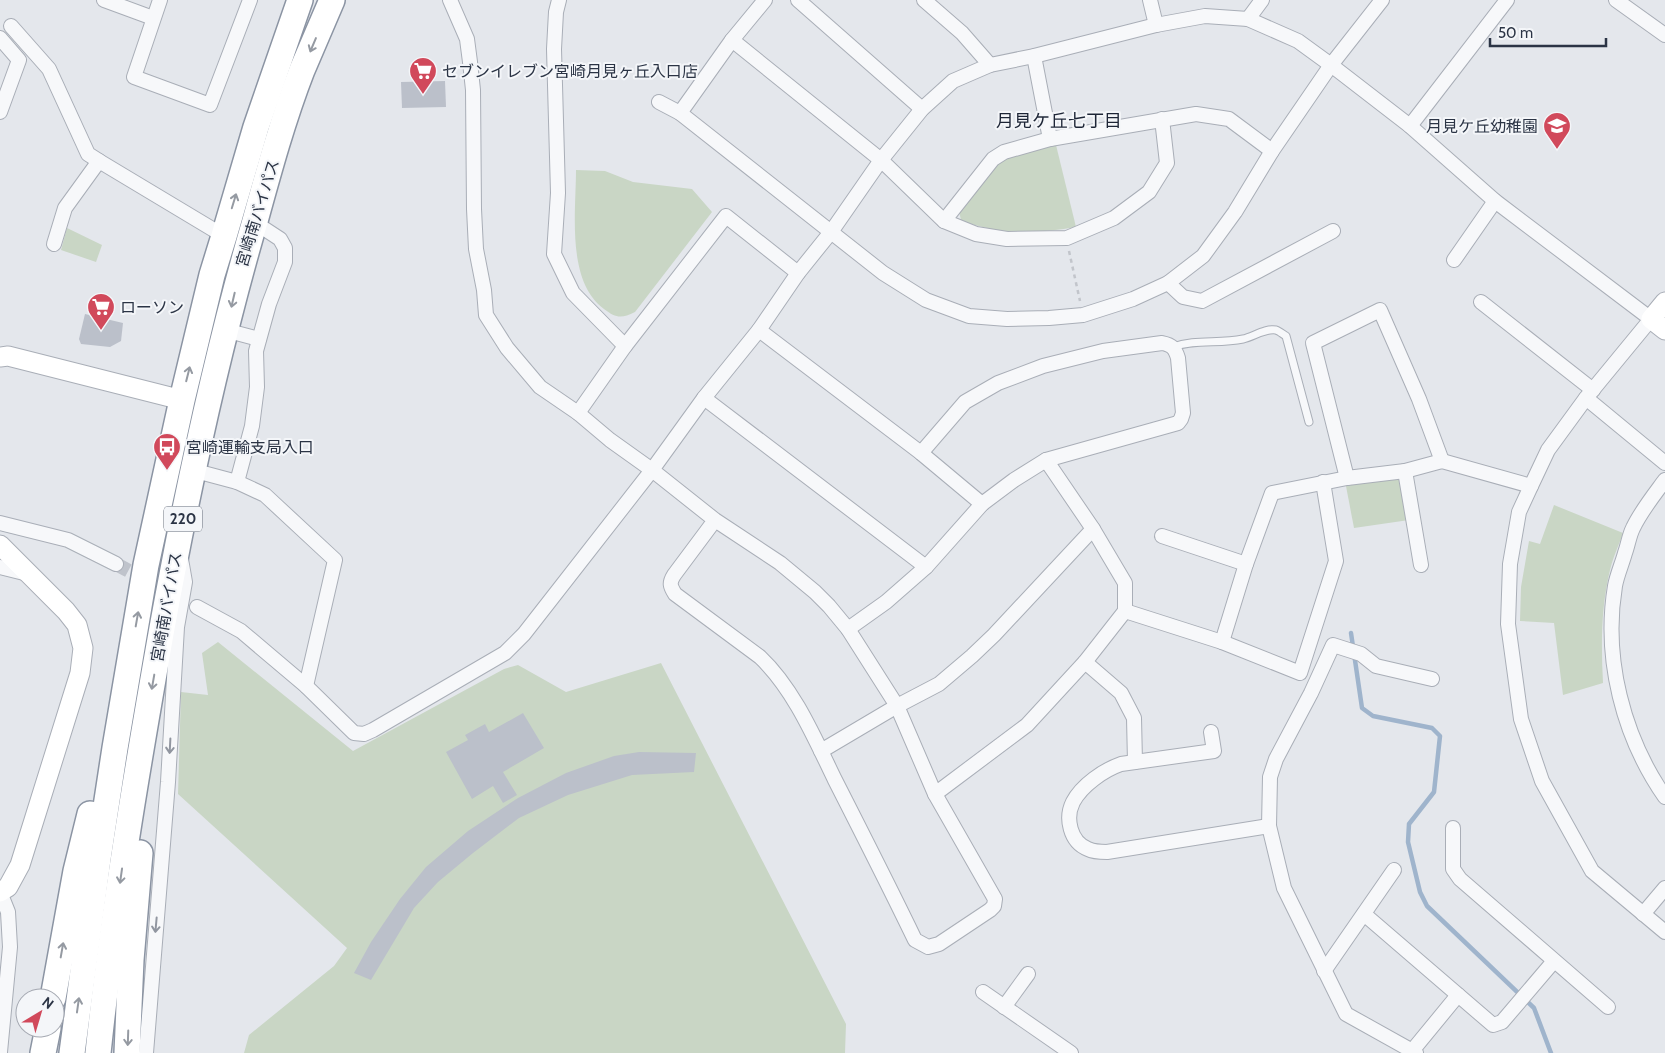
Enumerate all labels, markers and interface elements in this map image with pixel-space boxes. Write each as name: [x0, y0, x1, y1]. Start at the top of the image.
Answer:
scale bar: [1490, 15, 1606, 47]
text: 50 m: [1498, 24, 1533, 42]
one-way arrow: [308, 37, 317, 52]
supermarket icon: セブンイレブン宮崎月見ヶ丘入口店: [408, 56, 438, 95]
place label: セブンイレブン宮崎月見ヶ丘入口店: [442, 62, 698, 81]
district label: 月見ケ丘七丁目: [996, 110, 1122, 132]
school or university icon: 月見ケ丘幼稚園: [1542, 111, 1572, 150]
place label: 月見ケ丘幼稚園: [1426, 117, 1538, 136]
street label: 宮崎南バイパス: [232, 157, 283, 269]
one-way arrow: [230, 193, 240, 209]
one-way arrow: [228, 291, 237, 307]
supermarket icon: ローソン: [86, 292, 116, 331]
place label: ローソン: [120, 298, 184, 317]
one-way arrow: [184, 367, 193, 383]
bus stop icon: 宮崎運輸支局入口: [152, 432, 182, 471]
place label: 宮崎運輸支局入口: [186, 438, 314, 457]
road number: 220: [164, 506, 202, 532]
street label: 宮崎南バイパス: [147, 550, 186, 664]
one-way arrow: [132, 612, 142, 628]
one-way arrow: [147, 673, 157, 689]
one-way arrow: [165, 738, 174, 754]
one-way arrow: [115, 868, 125, 884]
one-way arrow: [151, 917, 161, 933]
one-way arrow: [57, 942, 67, 958]
north arrow: [15, 988, 65, 1038]
text: N: [39, 993, 57, 1013]
one-way arrow: [73, 997, 83, 1013]
one-way arrow: [123, 1030, 133, 1046]

